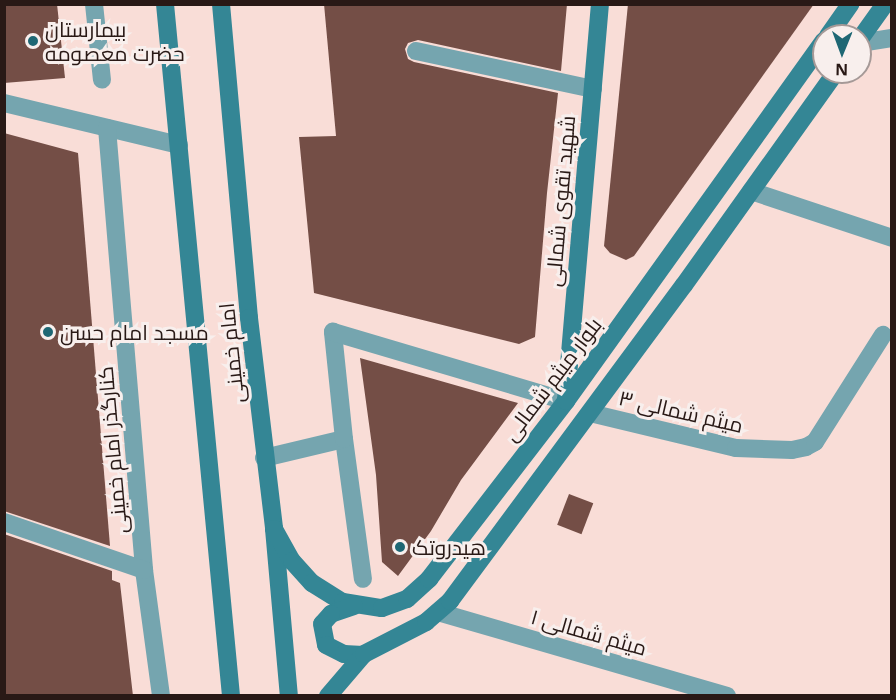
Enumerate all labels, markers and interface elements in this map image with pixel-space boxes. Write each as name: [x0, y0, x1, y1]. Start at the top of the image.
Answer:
place label: بیمارستان حضرت معصومه: [45, 16, 185, 66]
north arrow: [812, 24, 872, 84]
marker: بیمارستان حضرت معصومه: [26, 34, 40, 48]
text: N: [835, 59, 848, 81]
street label: شهید تقوی شمالی: [540, 114, 580, 288]
street label: امام خمینی: [213, 302, 249, 404]
street label: بلوار میثم شمالی: [497, 312, 607, 446]
place label: مسجد امام حسن: [60, 319, 209, 345]
marker: مسجد امام حسن: [41, 325, 55, 339]
street label: کنارگذر امام خمینی: [92, 365, 132, 535]
street label: میثم شمالی ۳: [616, 384, 746, 438]
place label: هیدروتک: [412, 534, 486, 560]
marker: هیدروتک: [393, 540, 407, 554]
street label: میثم شمالی ۱: [528, 603, 650, 661]

